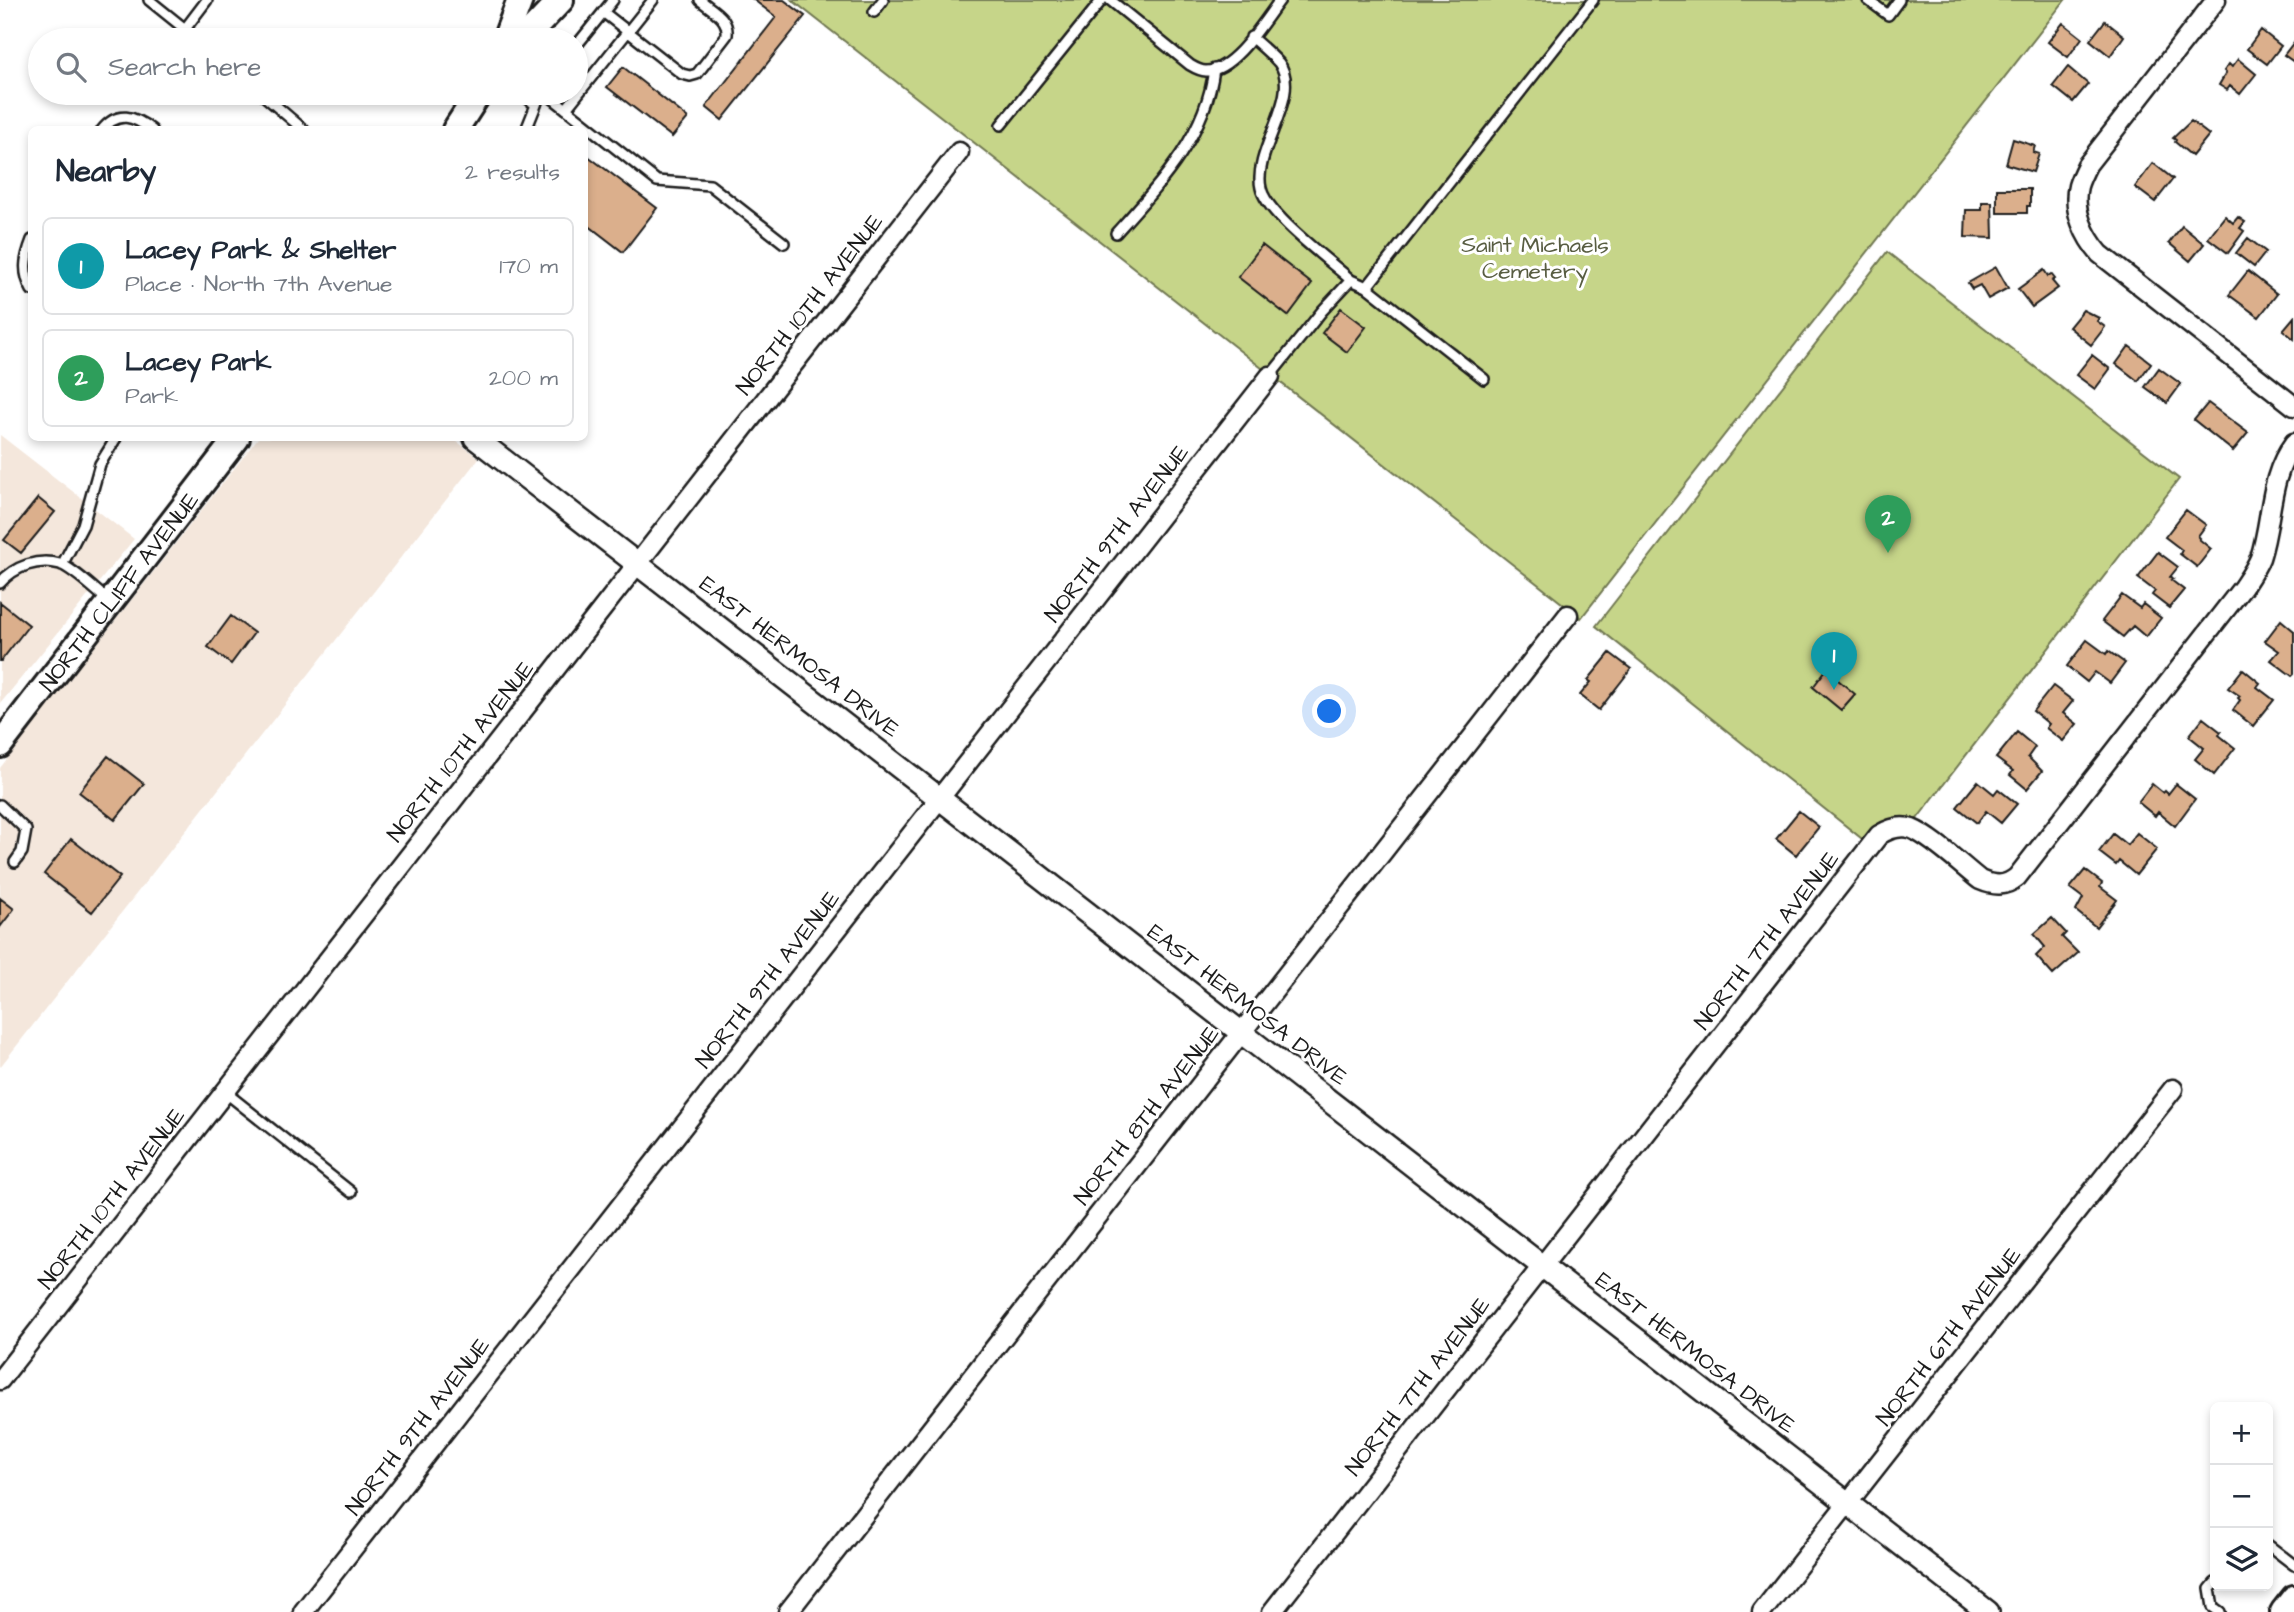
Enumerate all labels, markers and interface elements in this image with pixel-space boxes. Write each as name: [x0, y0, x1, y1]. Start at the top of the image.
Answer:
search box: [28, 28, 588, 105]
icon: search: [52, 48, 90, 86]
text: Search here: [108, 49, 261, 85]
text: Nearby: [56, 151, 156, 193]
text: 2 results: [465, 156, 560, 188]
street label: NORTH 10TH AVENUE: [729, 207, 891, 402]
park label: Saint Michaels Cemetery: [1461, 229, 1609, 288]
text: Lacey Park & Shelter: [125, 232, 396, 268]
text: 1: [80, 250, 82, 282]
text: 170 m: [499, 250, 558, 282]
text: Place · North 7th Avenue: [125, 268, 392, 300]
text: Lacey Park: [125, 344, 272, 380]
text: 2: [74, 362, 88, 394]
text: 200 m: [489, 362, 558, 394]
text: Park: [125, 380, 178, 412]
street label: NORTH 9TH AVENUE: [1037, 438, 1197, 629]
street label: NORTH CLIFF AVENUE: [32, 485, 207, 699]
pin: 2: [1865, 495, 1911, 553]
street label: EAST HERMOSA DRIVE: [692, 568, 907, 746]
pin: 1: [1811, 632, 1857, 690]
street label: NORTH 10TH AVENUE: [380, 654, 542, 849]
your location: [1312, 694, 1346, 728]
street label: NORTH 7TH AVENUE: [1687, 844, 1847, 1037]
street label: NORTH 9TH AVENUE: [688, 884, 848, 1075]
street label: EAST HERMOSA DRIVE: [1140, 916, 1355, 1094]
street label: NORTH 8TH AVENUE: [1067, 1019, 1227, 1212]
street label: NORTH 10TH AVENUE: [31, 1101, 193, 1296]
street label: NORTH 6TH AVENUE: [1869, 1240, 2029, 1433]
street label: EAST HERMOSA DRIVE: [1588, 1264, 1803, 1442]
street label: NORTH 7TH AVENUE: [1338, 1290, 1498, 1483]
street label: NORTH 9TH AVENUE: [338, 1331, 498, 1522]
map controls: [2210, 1402, 2273, 1591]
button: +: [2210, 1402, 2273, 1465]
button: −: [2210, 1465, 2273, 1528]
button: layers: [2210, 1528, 2273, 1591]

